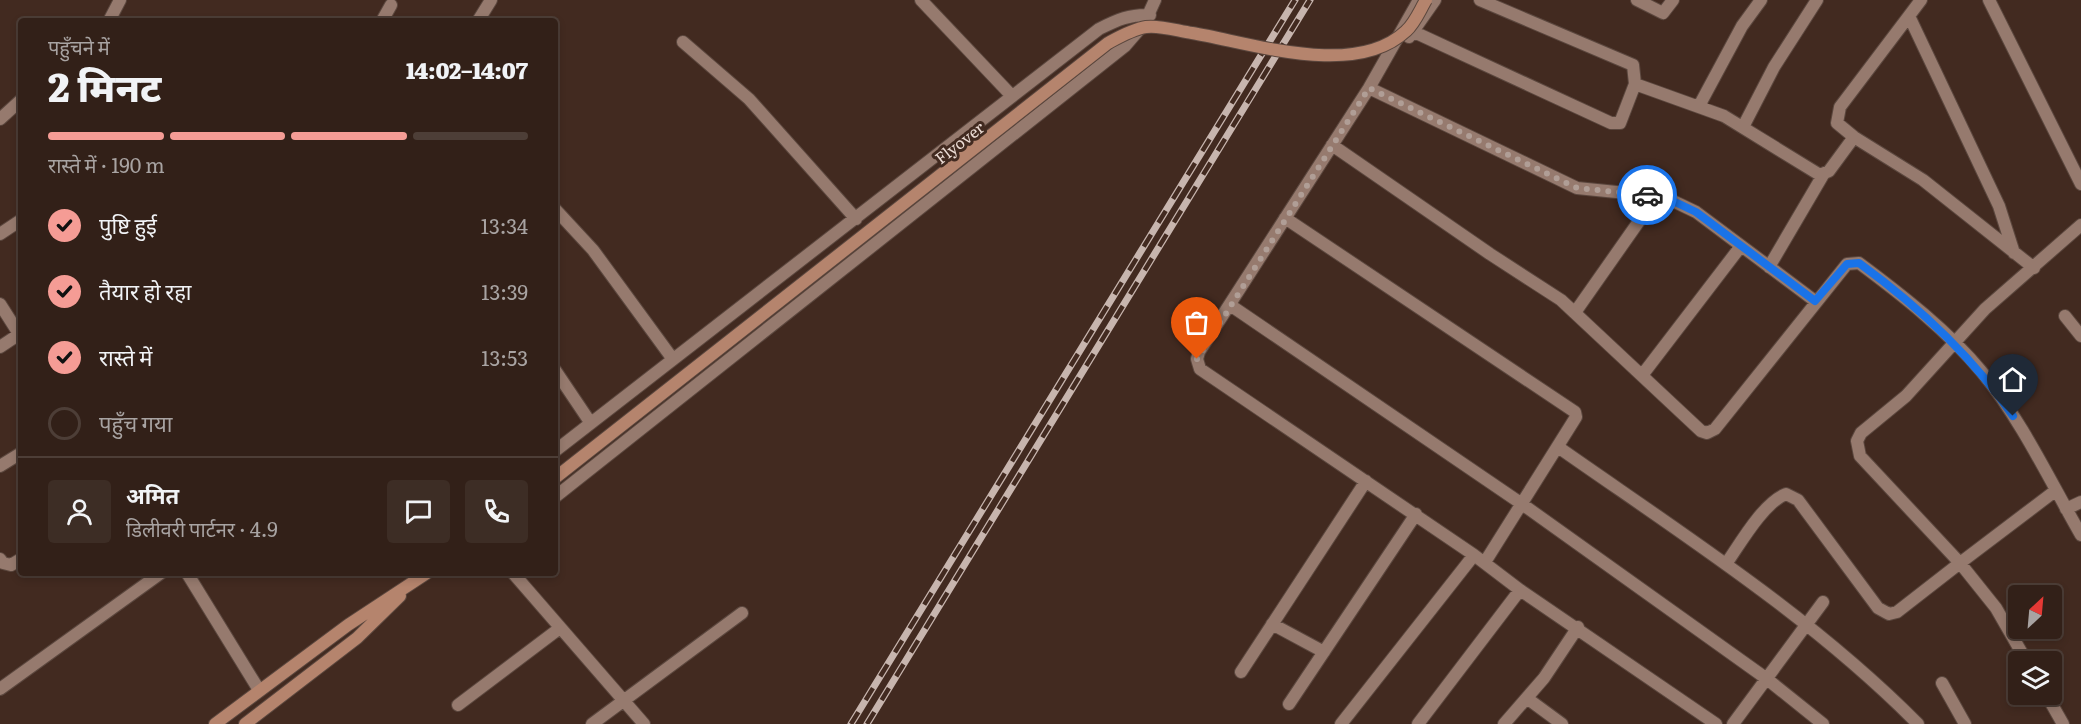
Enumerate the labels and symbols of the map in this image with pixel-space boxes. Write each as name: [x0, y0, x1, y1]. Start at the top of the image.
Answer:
street label: Flyover: [929, 115, 989, 169]
courier: [1617, 165, 1677, 225]
pin: [1171, 297, 1222, 359]
pin: [1987, 354, 2038, 416]
north arrow: [2008, 585, 2062, 639]

